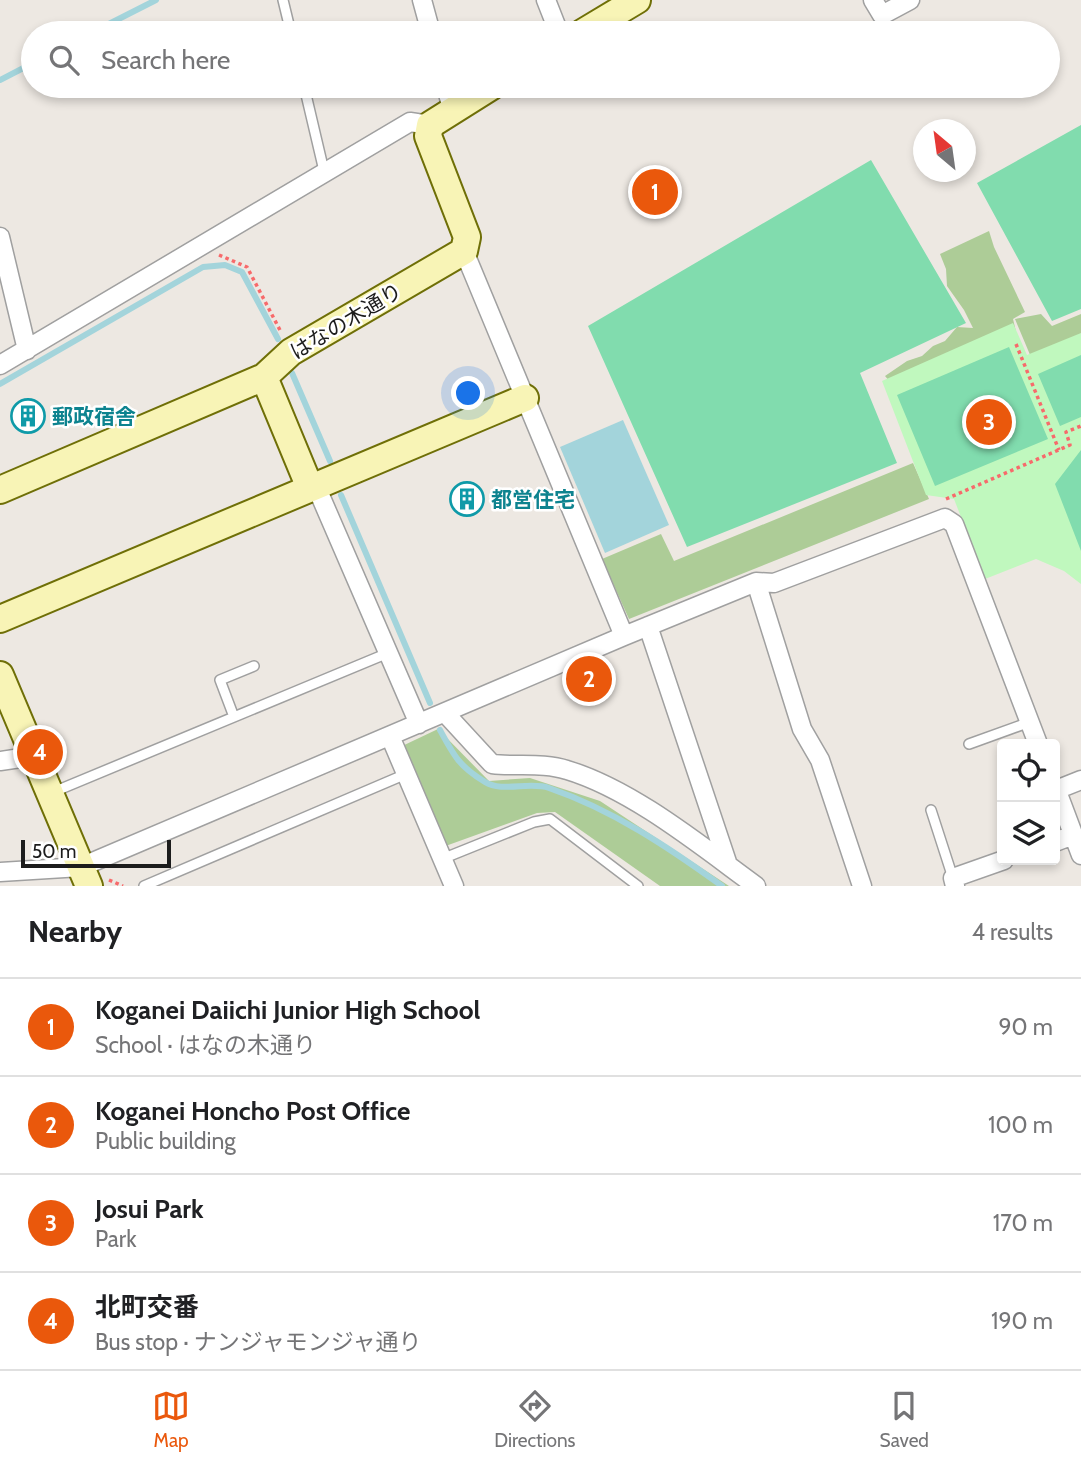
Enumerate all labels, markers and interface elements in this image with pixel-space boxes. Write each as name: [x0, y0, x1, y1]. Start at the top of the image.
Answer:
search box: [21, 21, 1060, 98]
icon: search: [45, 41, 83, 79]
text: Search here: [101, 44, 230, 76]
north arrow: [913, 119, 976, 182]
pin: 1: [632, 166, 678, 218]
street label: はなの木通り: [286, 278, 406, 364]
your location: [451, 376, 485, 410]
pin: 3: [966, 396, 1012, 448]
building icon: 郵政宿舎: [9, 397, 47, 435]
place label: 郵政宿舎: [52, 404, 136, 429]
building icon: 都営住宅: [448, 480, 486, 518]
place label: 都営住宅: [491, 487, 575, 512]
pin: 2: [566, 653, 612, 705]
pin: 4: [17, 726, 63, 778]
map controls: [997, 739, 1060, 865]
button: locate: [997, 739, 1060, 802]
button: layers: [997, 802, 1060, 865]
scale bar: [21, 837, 172, 869]
text: 50 m: [32, 840, 76, 863]
text: Nearby: [28, 913, 122, 950]
text: 4 results: [972, 918, 1053, 946]
text: Koganei Daiichi Junior High School: [95, 994, 480, 1026]
text: 1: [47, 1013, 55, 1041]
text: 90 m: [999, 1013, 1053, 1041]
text: School · はなの木通り: [95, 1031, 316, 1059]
text: Koganei Honcho Post Office: [95, 1095, 410, 1127]
text: 2: [45, 1111, 57, 1139]
text: 100 m: [988, 1111, 1053, 1139]
text: Public building: [95, 1127, 236, 1155]
text: Josui Park: [95, 1193, 204, 1225]
text: 3: [45, 1209, 57, 1237]
text: 170 m: [993, 1209, 1053, 1237]
text: Park: [95, 1225, 136, 1253]
text: 北町交番: [95, 1291, 199, 1323]
text: 4: [44, 1307, 58, 1335]
text: 190 m: [991, 1307, 1053, 1335]
text: Bus stop · ナンジャモンジャ通り: [95, 1328, 422, 1356]
tab: Map: [152, 1387, 190, 1452]
tab: Directions: [494, 1387, 575, 1452]
tab: Saved: [880, 1387, 929, 1452]

